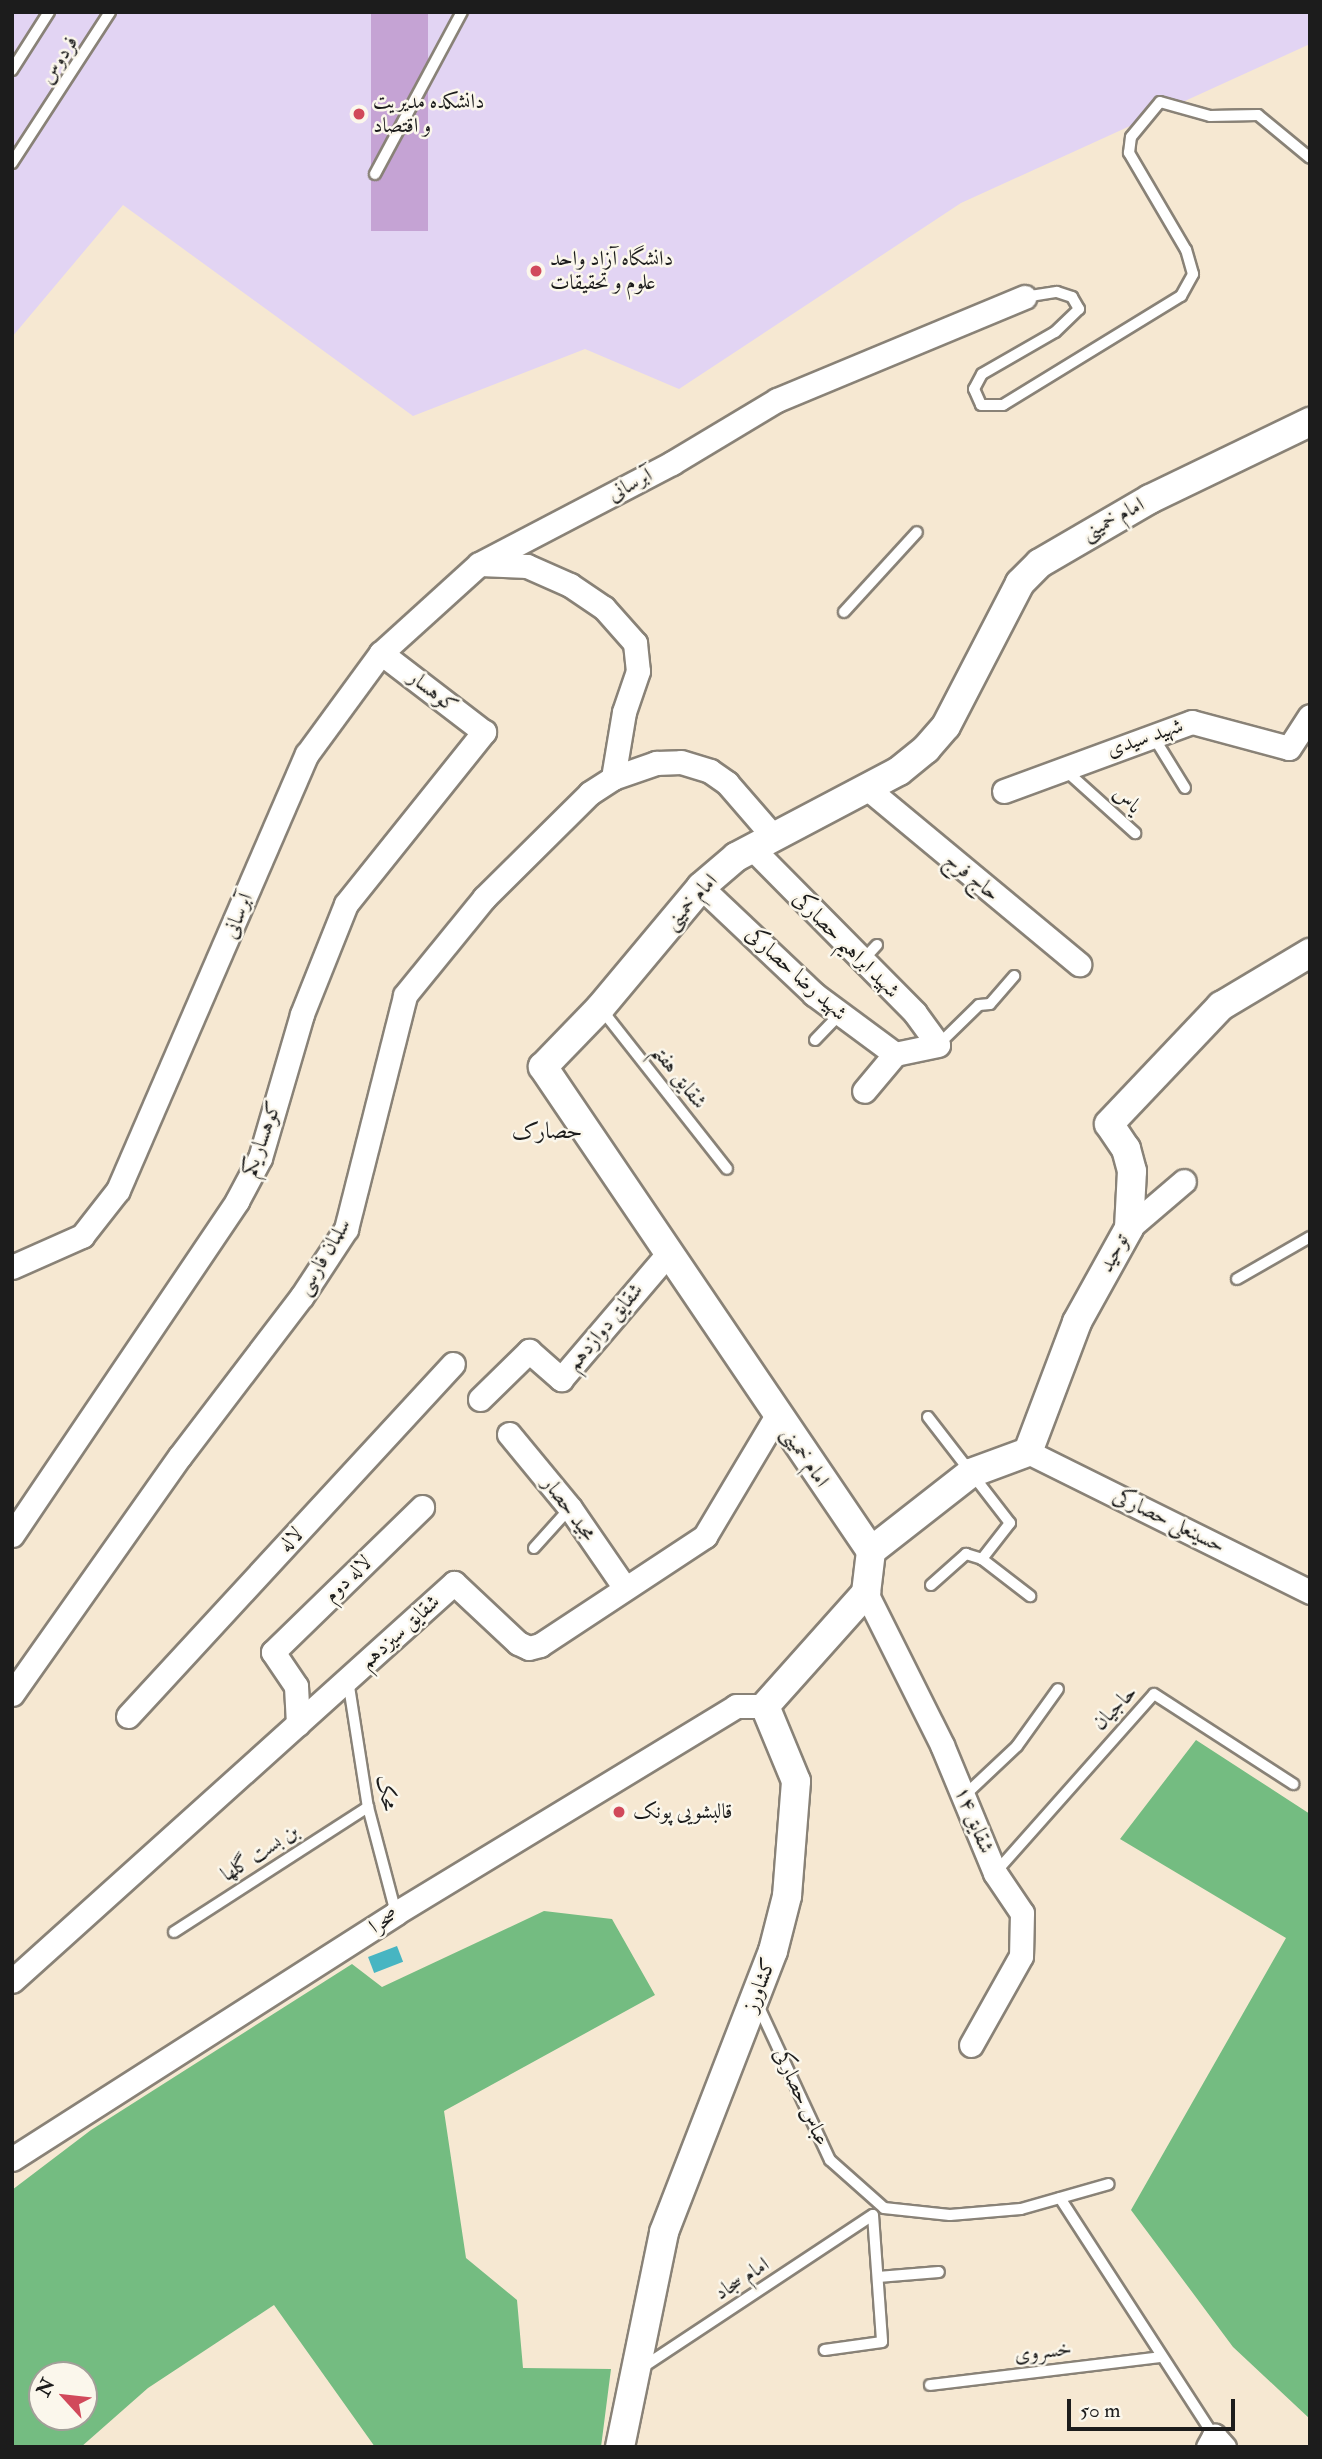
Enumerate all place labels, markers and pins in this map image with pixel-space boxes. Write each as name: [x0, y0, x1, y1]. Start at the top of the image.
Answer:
place label: دانشکده مدیریت و اقتصاد: [373, 89, 484, 139]
marker: دانشکده مدیریت و اقتصاد: [351, 106, 367, 122]
place label: دانشگاه آزاد واحد علوم و تحقیقات: [550, 246, 673, 296]
marker: دانشگاه آزاد واحد علوم و تحقیقات: [528, 263, 544, 279]
place label: قالبشویی پونک: [633, 1799, 733, 1825]
marker: قالبشویی پونک: [611, 1804, 627, 1820]

